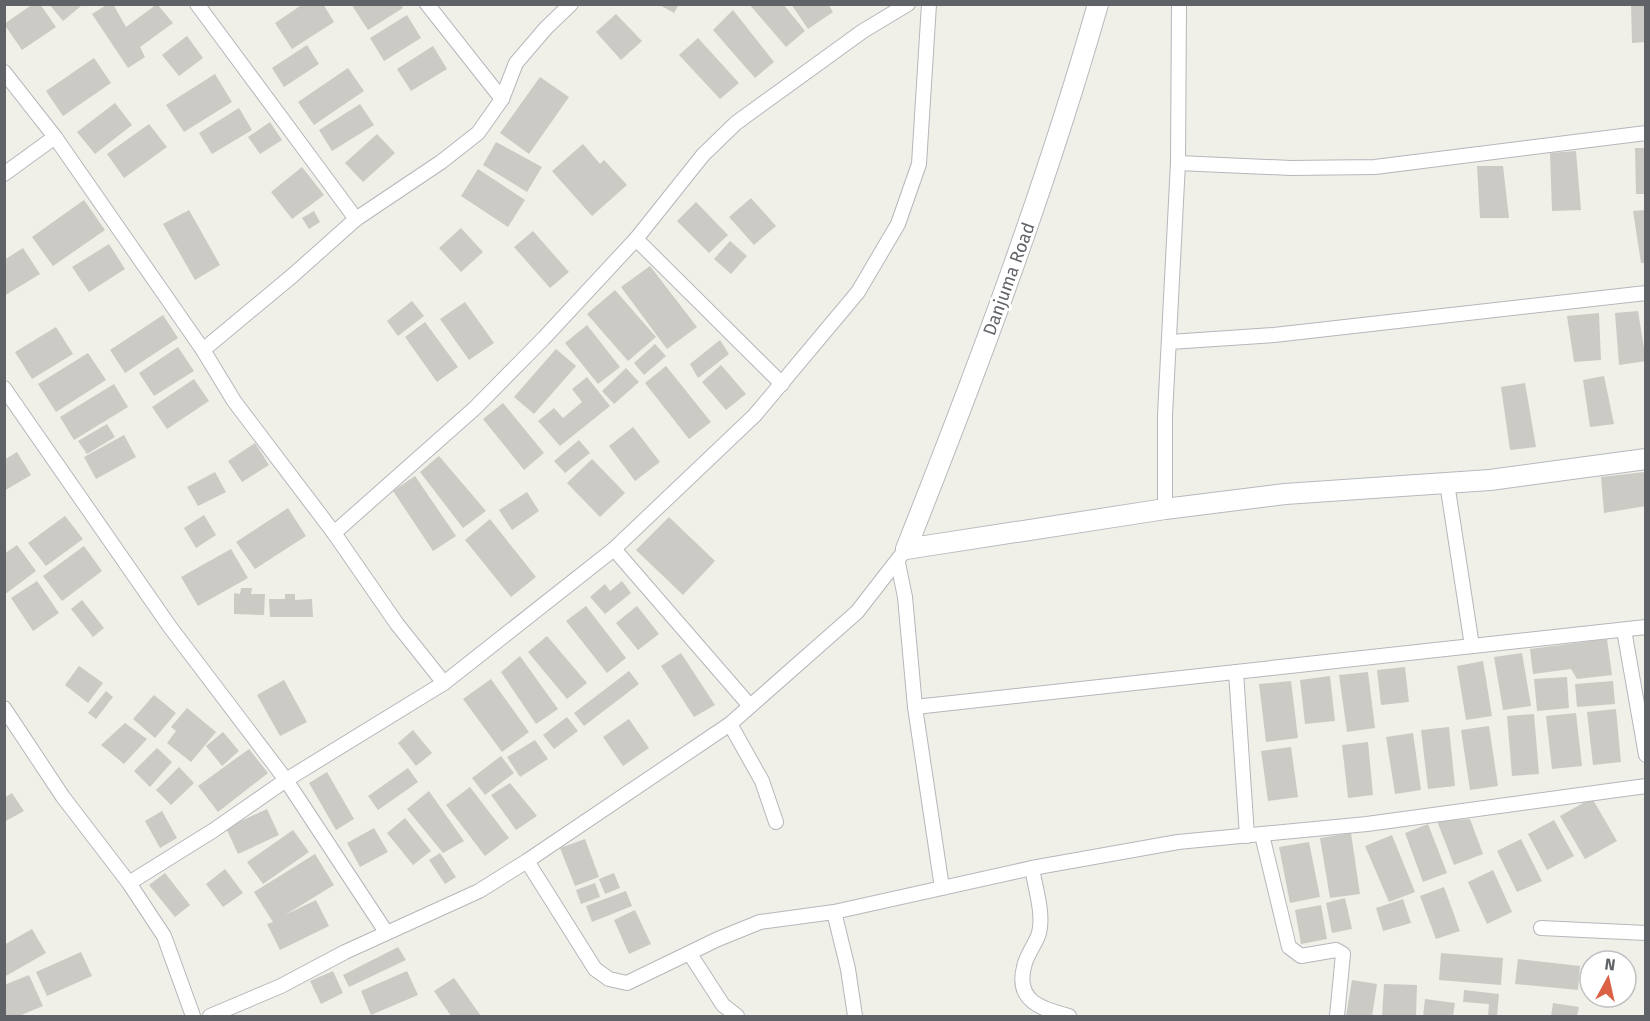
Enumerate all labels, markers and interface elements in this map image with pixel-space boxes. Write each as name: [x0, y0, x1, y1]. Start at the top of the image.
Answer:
street label: Danjuma Road: [978, 219, 1040, 339]
north arrow: [1578, 949, 1638, 1009]
text: N: [1603, 954, 1617, 975]

